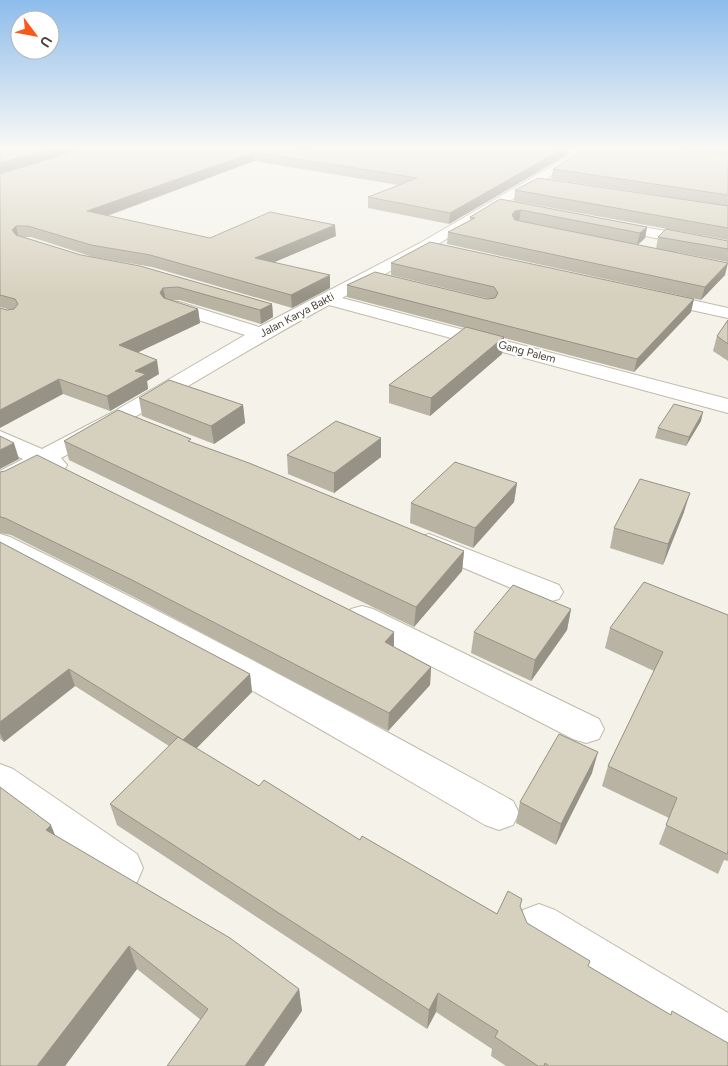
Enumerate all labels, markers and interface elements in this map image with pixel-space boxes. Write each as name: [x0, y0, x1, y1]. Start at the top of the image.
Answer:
north arrow: [10, 10, 60, 60]
text: U: [36, 33, 55, 50]
street label: Jalan Karya Bakti: [258, 290, 336, 340]
street label: Gang Palem: [497, 338, 557, 366]

